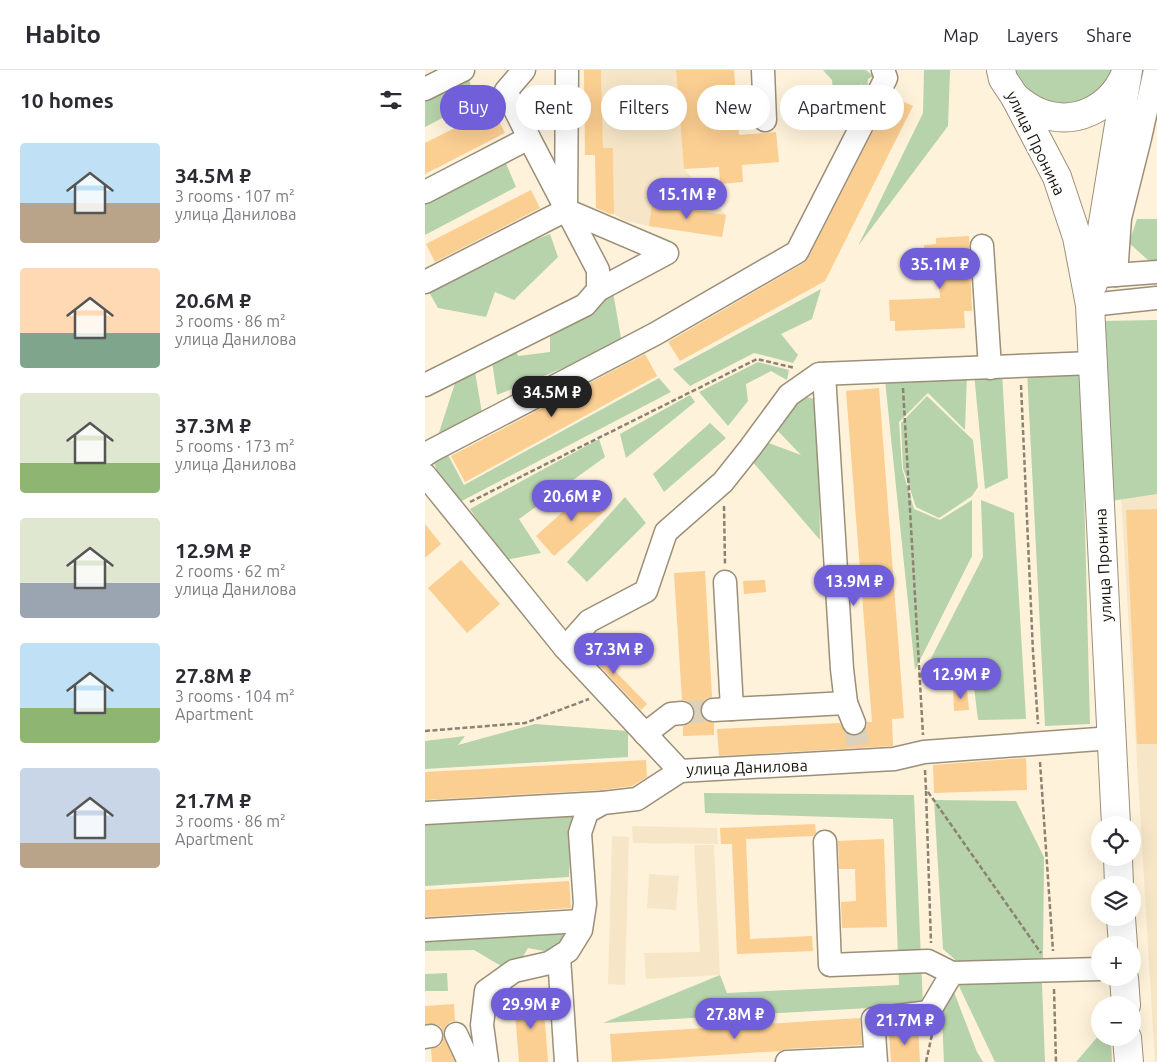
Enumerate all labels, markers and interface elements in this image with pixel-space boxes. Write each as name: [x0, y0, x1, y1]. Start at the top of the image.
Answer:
text: Habito: [25, 21, 101, 48]
text: Map: [943, 25, 979, 45]
text: Layers: [1007, 25, 1058, 45]
text: Share: [1086, 25, 1132, 45]
chip: Buy: [440, 85, 506, 130]
chip: Rent: [516, 85, 591, 130]
chip: Filters: [601, 85, 687, 130]
chip: New: [697, 85, 770, 130]
chip: Apartment: [780, 85, 904, 130]
icon: filters: [377, 86, 405, 114]
text: 10 homes: [20, 88, 114, 112]
street label: улица Пронина: [1003, 88, 1069, 198]
icon: home: [60, 163, 120, 223]
text: 34.5M ₽: [175, 163, 251, 187]
pin: 15.1M ₽: [641, 178, 733, 220]
text: 15.1M ₽: [658, 185, 716, 203]
text: 3 rooms · 107 m²: [175, 187, 295, 205]
text: улица Данилова: [175, 205, 296, 223]
pin: 35.1M ₽: [894, 248, 986, 290]
text: 35.1M ₽: [911, 255, 969, 273]
icon: home: [60, 288, 120, 348]
text: 20.6M ₽: [175, 288, 251, 312]
text: 3 rooms · 86 m²: [175, 312, 286, 330]
text: улица Данилова: [175, 330, 296, 348]
pin: 34.5M ₽: [506, 376, 598, 418]
text: 34.5M ₽: [523, 383, 581, 401]
icon: home: [60, 413, 120, 473]
text: 37.3M ₽: [175, 413, 251, 437]
text: 5 rooms · 173 m²: [175, 437, 295, 455]
text: улица Данилова: [175, 455, 296, 473]
pin: 20.6M ₽: [526, 480, 618, 522]
text: 20.6M ₽: [543, 487, 601, 505]
street label: улица Пронина: [1091, 508, 1115, 622]
icon: home: [60, 538, 120, 598]
text: 12.9M ₽: [175, 538, 251, 562]
text: 2 rooms · 62 m²: [175, 562, 286, 580]
pin: 13.9M ₽: [808, 564, 900, 607]
text: 13.9M ₽: [825, 572, 883, 590]
text: улица Данилова: [175, 580, 296, 598]
pin: 37.3M ₽: [568, 632, 660, 675]
text: 37.3M ₽: [585, 640, 643, 658]
pin: 12.9M ₽: [915, 658, 1007, 700]
icon: home: [60, 663, 120, 723]
text: 27.8M ₽: [175, 663, 251, 687]
text: 12.9M ₽: [932, 665, 990, 683]
text: 3 rooms · 104 m²: [175, 687, 295, 705]
text: Apartment: [175, 705, 253, 723]
street label: улица Данилова: [686, 756, 808, 778]
icon: home: [60, 788, 120, 848]
text: 21.7M ₽: [175, 788, 251, 812]
text: 3 rooms · 86 m²: [175, 812, 286, 830]
map controls: [1091, 816, 1141, 1046]
button: locate: [1091, 816, 1141, 866]
text: Apartment: [175, 830, 253, 848]
button: layers: [1091, 876, 1141, 926]
button: +: [1091, 936, 1141, 986]
pin: 29.9M ₽: [485, 988, 577, 1030]
text: 29.9M ₽: [502, 995, 560, 1013]
button: −: [1091, 996, 1141, 1046]
pin: 27.8M ₽: [689, 998, 781, 1040]
pin: 21.7M ₽: [859, 1004, 951, 1046]
text: 27.8M ₽: [706, 1005, 764, 1023]
text: 21.7M ₽: [876, 1011, 934, 1029]

